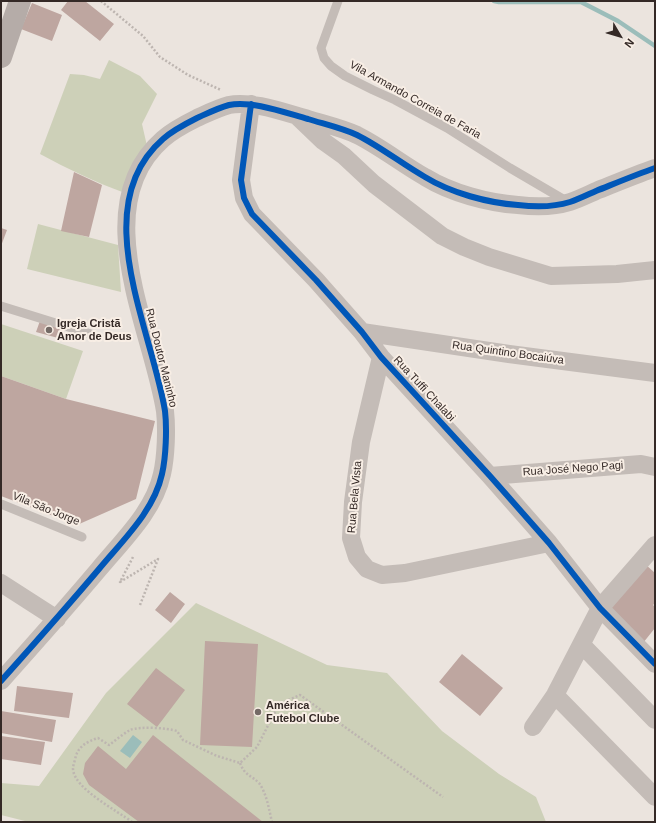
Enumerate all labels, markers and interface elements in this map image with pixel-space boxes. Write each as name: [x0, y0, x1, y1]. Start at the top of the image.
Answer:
north arrow: [600, 16, 640, 56]
text: N: [622, 37, 637, 50]
street label: Vila Armando Correia de Faria: [347, 58, 483, 142]
street label: Rua Doutor Maninho: [142, 307, 180, 409]
place label: Igreja Cristã Amor de Deus: [57, 317, 132, 343]
marker: Igreja Cristã Amor de Deus: [44, 325, 54, 335]
street label: Rua Quintino Bocaiúva: [451, 339, 565, 367]
street label: Rua Tuffi Chalabi: [390, 354, 458, 424]
street label: Rua José Nego Pagi: [522, 459, 624, 479]
street label: Rua Bela Vista: [345, 460, 365, 534]
street label: Vila São Jorge: [10, 490, 82, 528]
place label: América Futebol Clube: [266, 699, 339, 725]
marker: América Futebol Clube: [253, 707, 263, 717]

